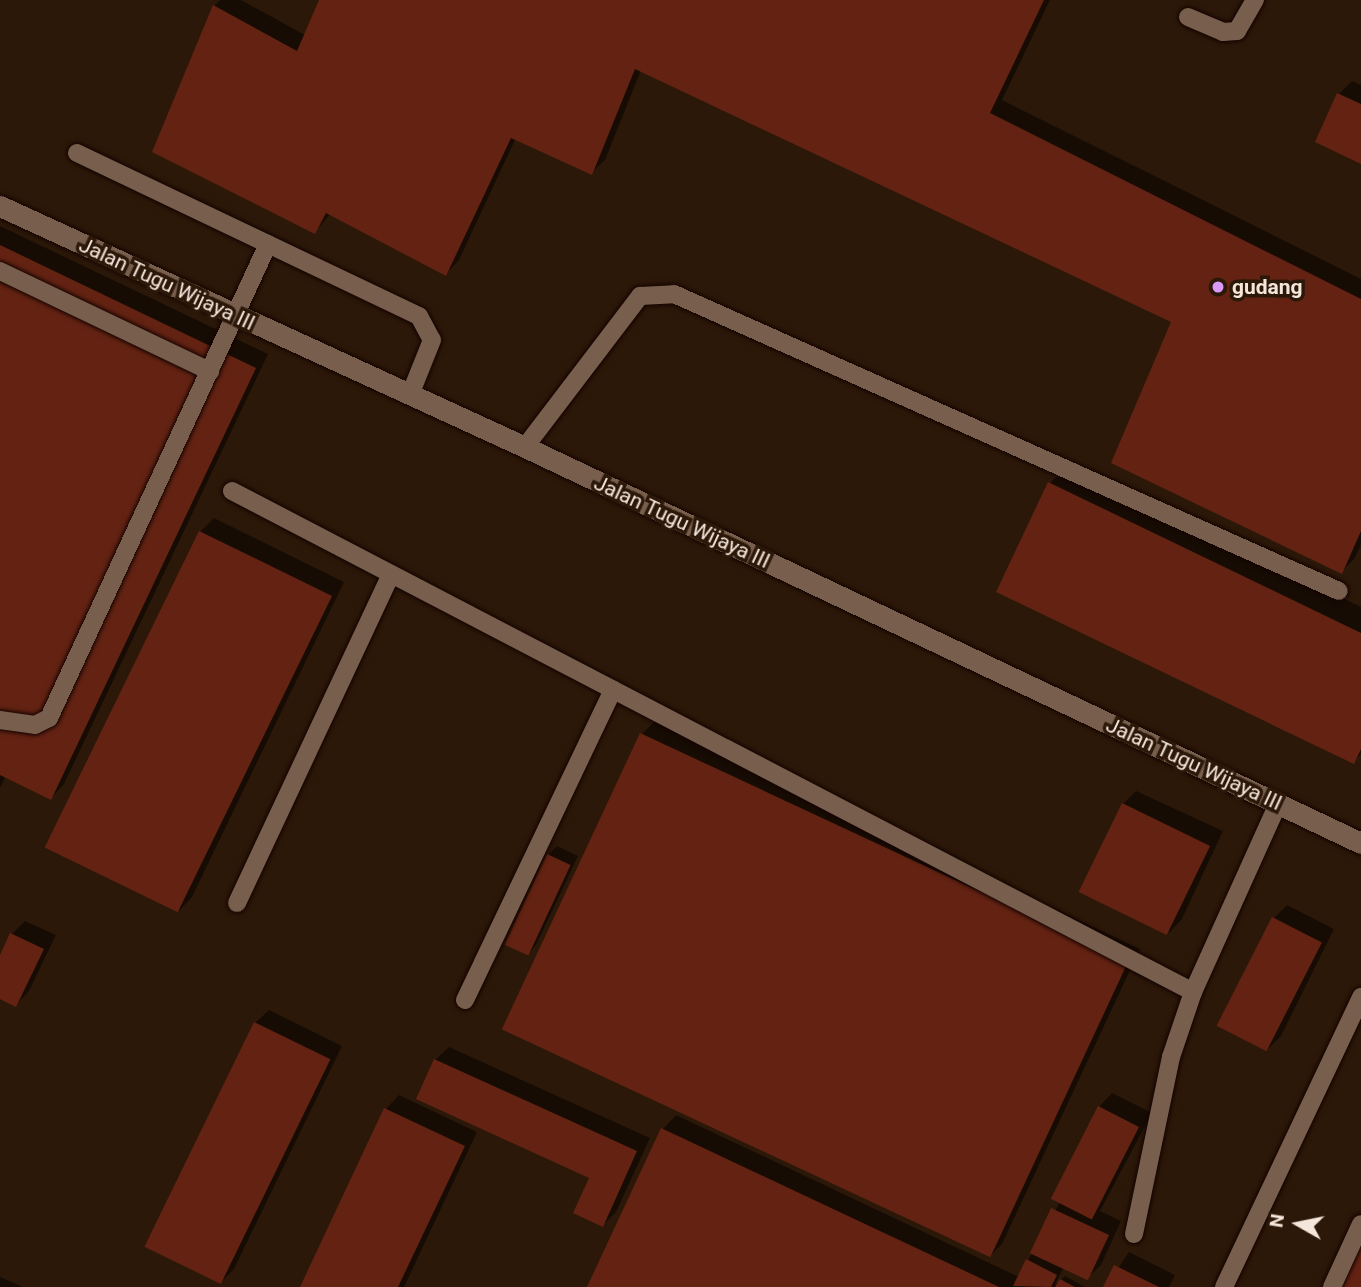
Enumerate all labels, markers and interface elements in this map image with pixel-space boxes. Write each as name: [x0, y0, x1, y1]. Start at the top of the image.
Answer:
street label: Jalan Tugu Wijaya III: [75, 232, 259, 336]
place label: gudang: [1232, 274, 1303, 300]
marker: gudang: [1210, 279, 1226, 295]
street label: Jalan Tugu Wijaya III: [590, 470, 774, 574]
street label: Jalan Tugu Wijaya III: [1102, 712, 1286, 816]
north arrow: [1263, 1189, 1333, 1259]
text: N: [1264, 1212, 1289, 1229]

